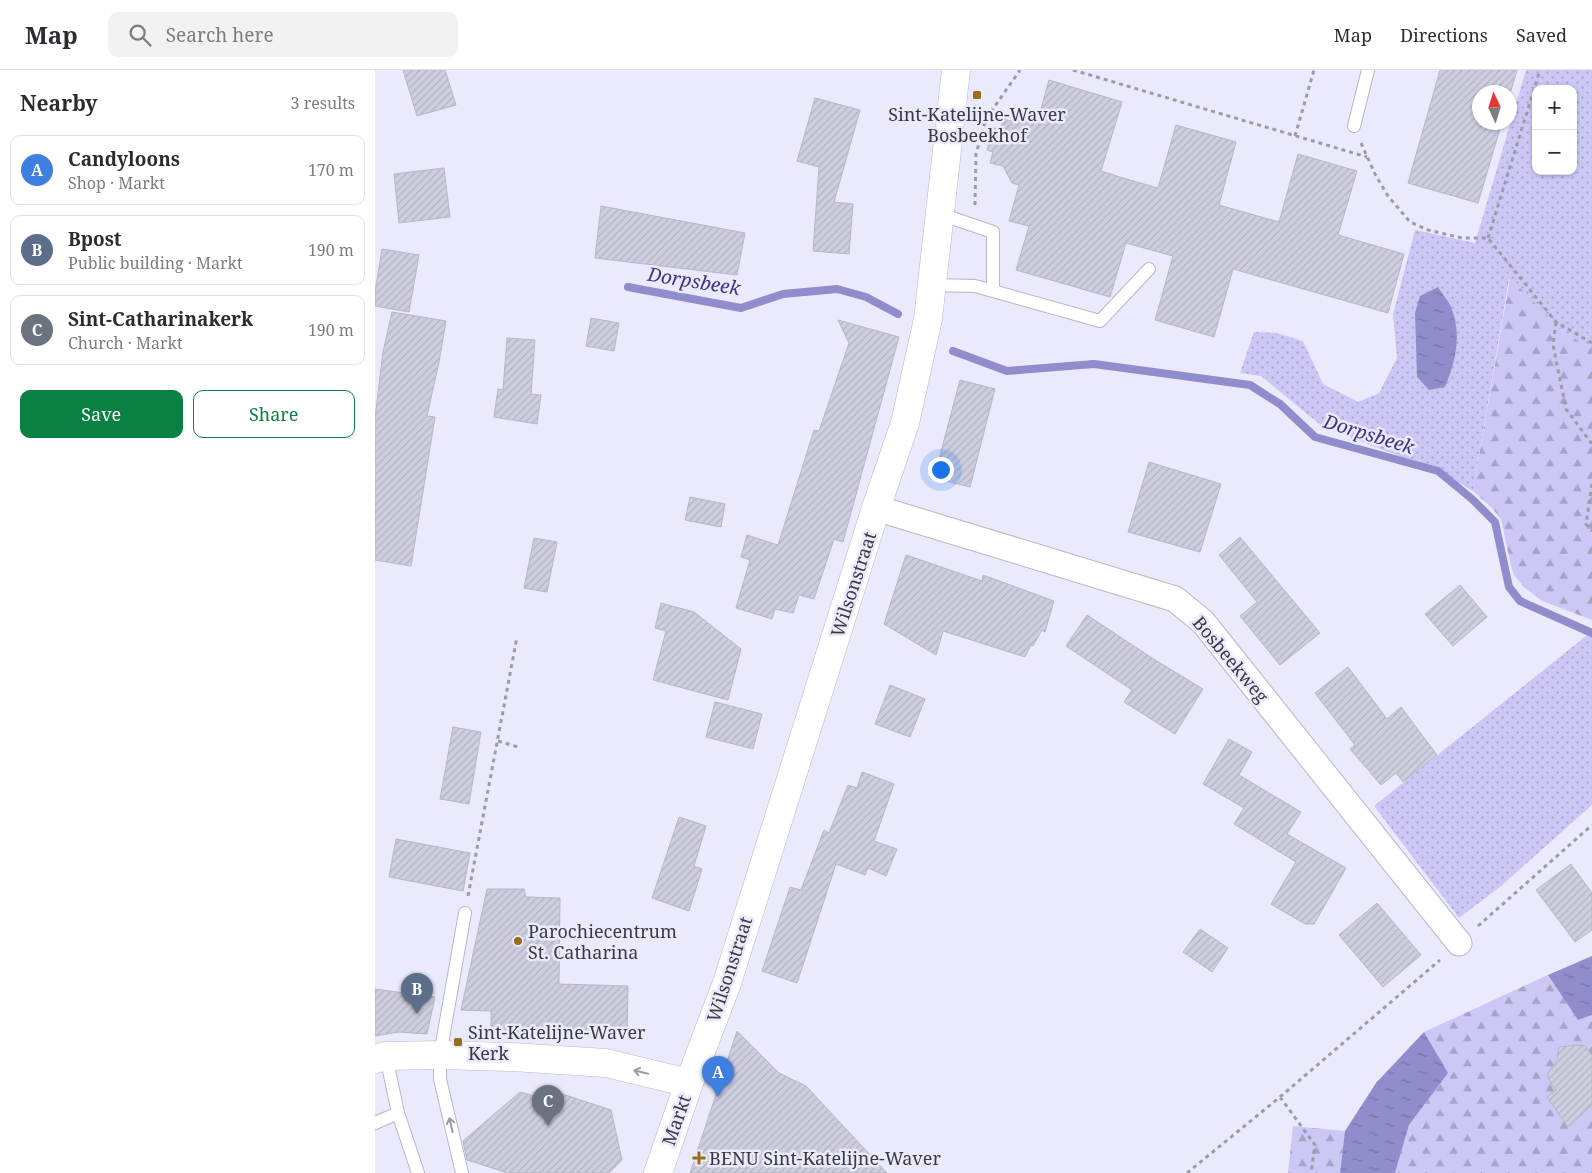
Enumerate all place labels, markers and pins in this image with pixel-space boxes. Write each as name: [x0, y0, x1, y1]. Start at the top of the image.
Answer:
marker: Sint-Katelijne-Waver Bosbeekhof: [971, 89, 983, 101]
place label: Sint-Katelijne-Waver Bosbeekhof: [888, 102, 1066, 147]
place label: Parochiecentrum St. Catharina: [528, 919, 677, 964]
marker: Parochiecentrum St. Catharina: [512, 935, 524, 947]
pin: B: [401, 973, 433, 1014]
place label: Sint-Katelijne-Waver Kerk: [468, 1020, 646, 1065]
marker: Sint-Katelijne-Waver Kerk: [452, 1036, 464, 1048]
pin: A: [702, 1056, 734, 1097]
pin: C: [532, 1085, 564, 1126]
place label: BENU Sint-Katelijne-Waver: [709, 1146, 941, 1170]
marker: BENU Sint-Katelijne-Waver: [693, 1152, 705, 1164]

